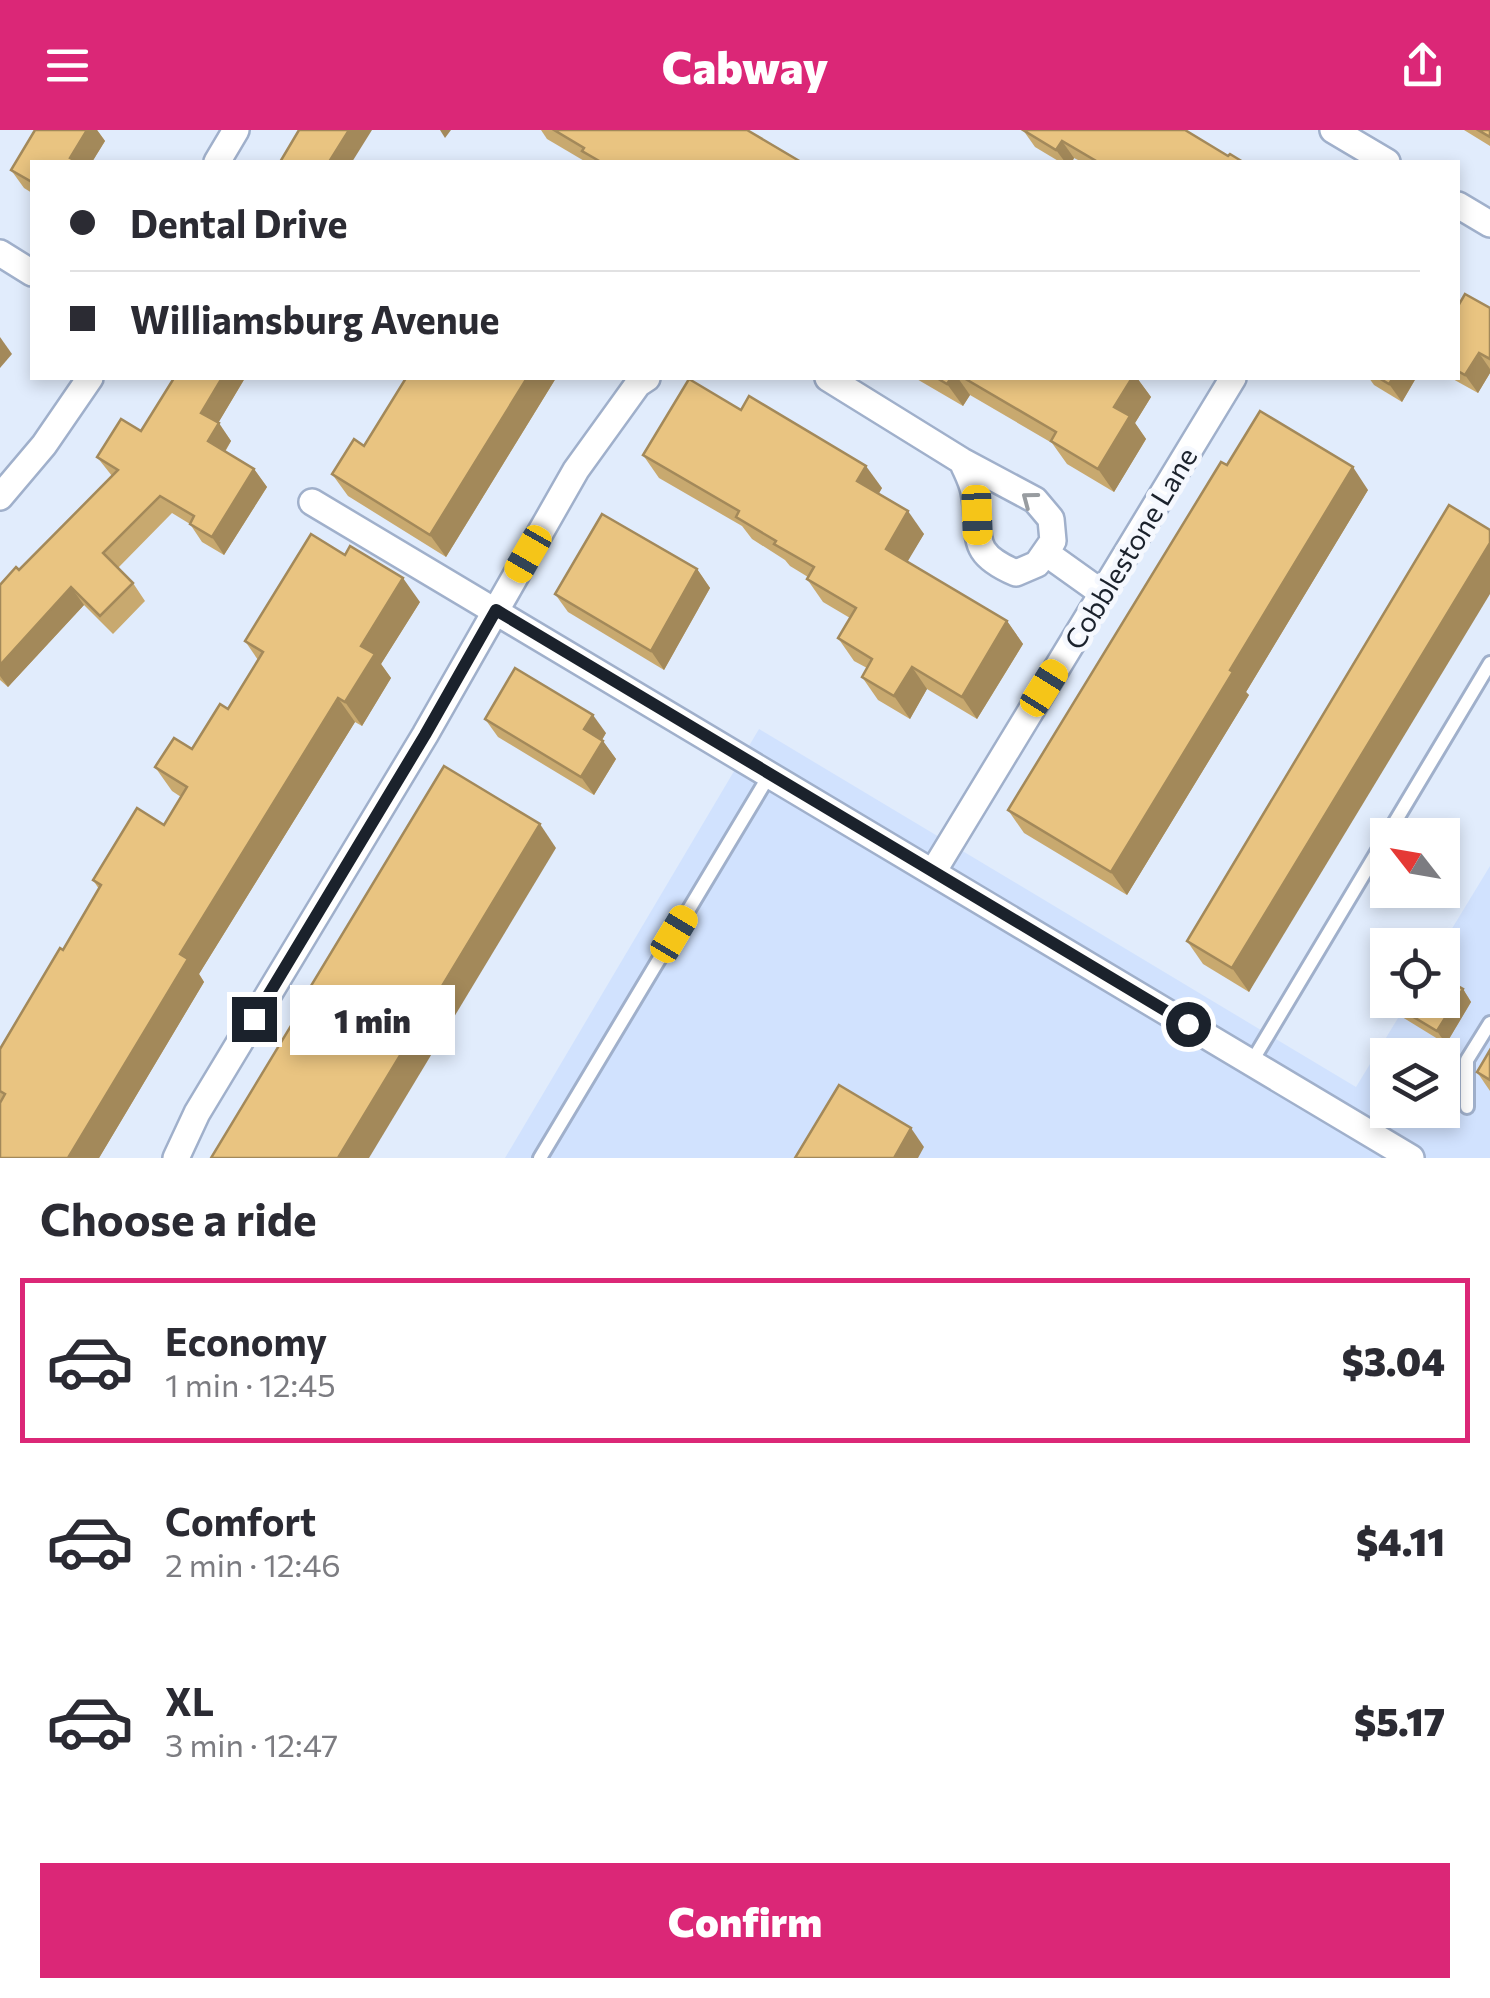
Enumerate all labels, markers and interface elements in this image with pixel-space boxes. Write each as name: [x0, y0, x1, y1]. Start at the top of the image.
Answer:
icon: menu: [40, 38, 95, 93]
text: Cabway: [662, 38, 828, 93]
icon: share: [1395, 38, 1450, 93]
text: Dental Drive: [130, 199, 348, 246]
text: Williamsburg Avenue: [130, 295, 500, 342]
street label: Cobblestone Lane: [1056, 441, 1204, 655]
car: [961, 484, 993, 546]
one-way arrow: [1023, 493, 1041, 510]
car: [500, 521, 556, 587]
car: [1015, 655, 1073, 721]
north arrow: [1370, 818, 1460, 908]
map controls: [1370, 818, 1460, 1128]
car: [646, 901, 702, 967]
button: locate: [1370, 928, 1460, 1018]
callout: 1 min: [289, 984, 454, 1054]
route end: [232, 997, 277, 1042]
text: 1 min: [334, 1000, 411, 1040]
route start: [1166, 1002, 1211, 1047]
button: layers: [1370, 1038, 1460, 1128]
text: Choose a ride: [40, 1190, 317, 1245]
icon: car: [45, 1316, 135, 1406]
text: Economy: [165, 1317, 327, 1364]
text: $3.04: [1342, 1337, 1445, 1384]
text: 1 min · 12:45: [165, 1364, 336, 1404]
icon: car: [45, 1496, 135, 1586]
text: Comfort: [165, 1497, 316, 1544]
text: $4.11: [1356, 1517, 1445, 1564]
text: 2 min · 12:46: [165, 1544, 341, 1584]
icon: car: [45, 1676, 135, 1766]
text: XL: [165, 1677, 214, 1724]
text: $5.17: [1354, 1697, 1445, 1744]
text: 3 min · 12:47: [165, 1724, 338, 1764]
button: Confirm: [40, 1863, 1450, 1978]

